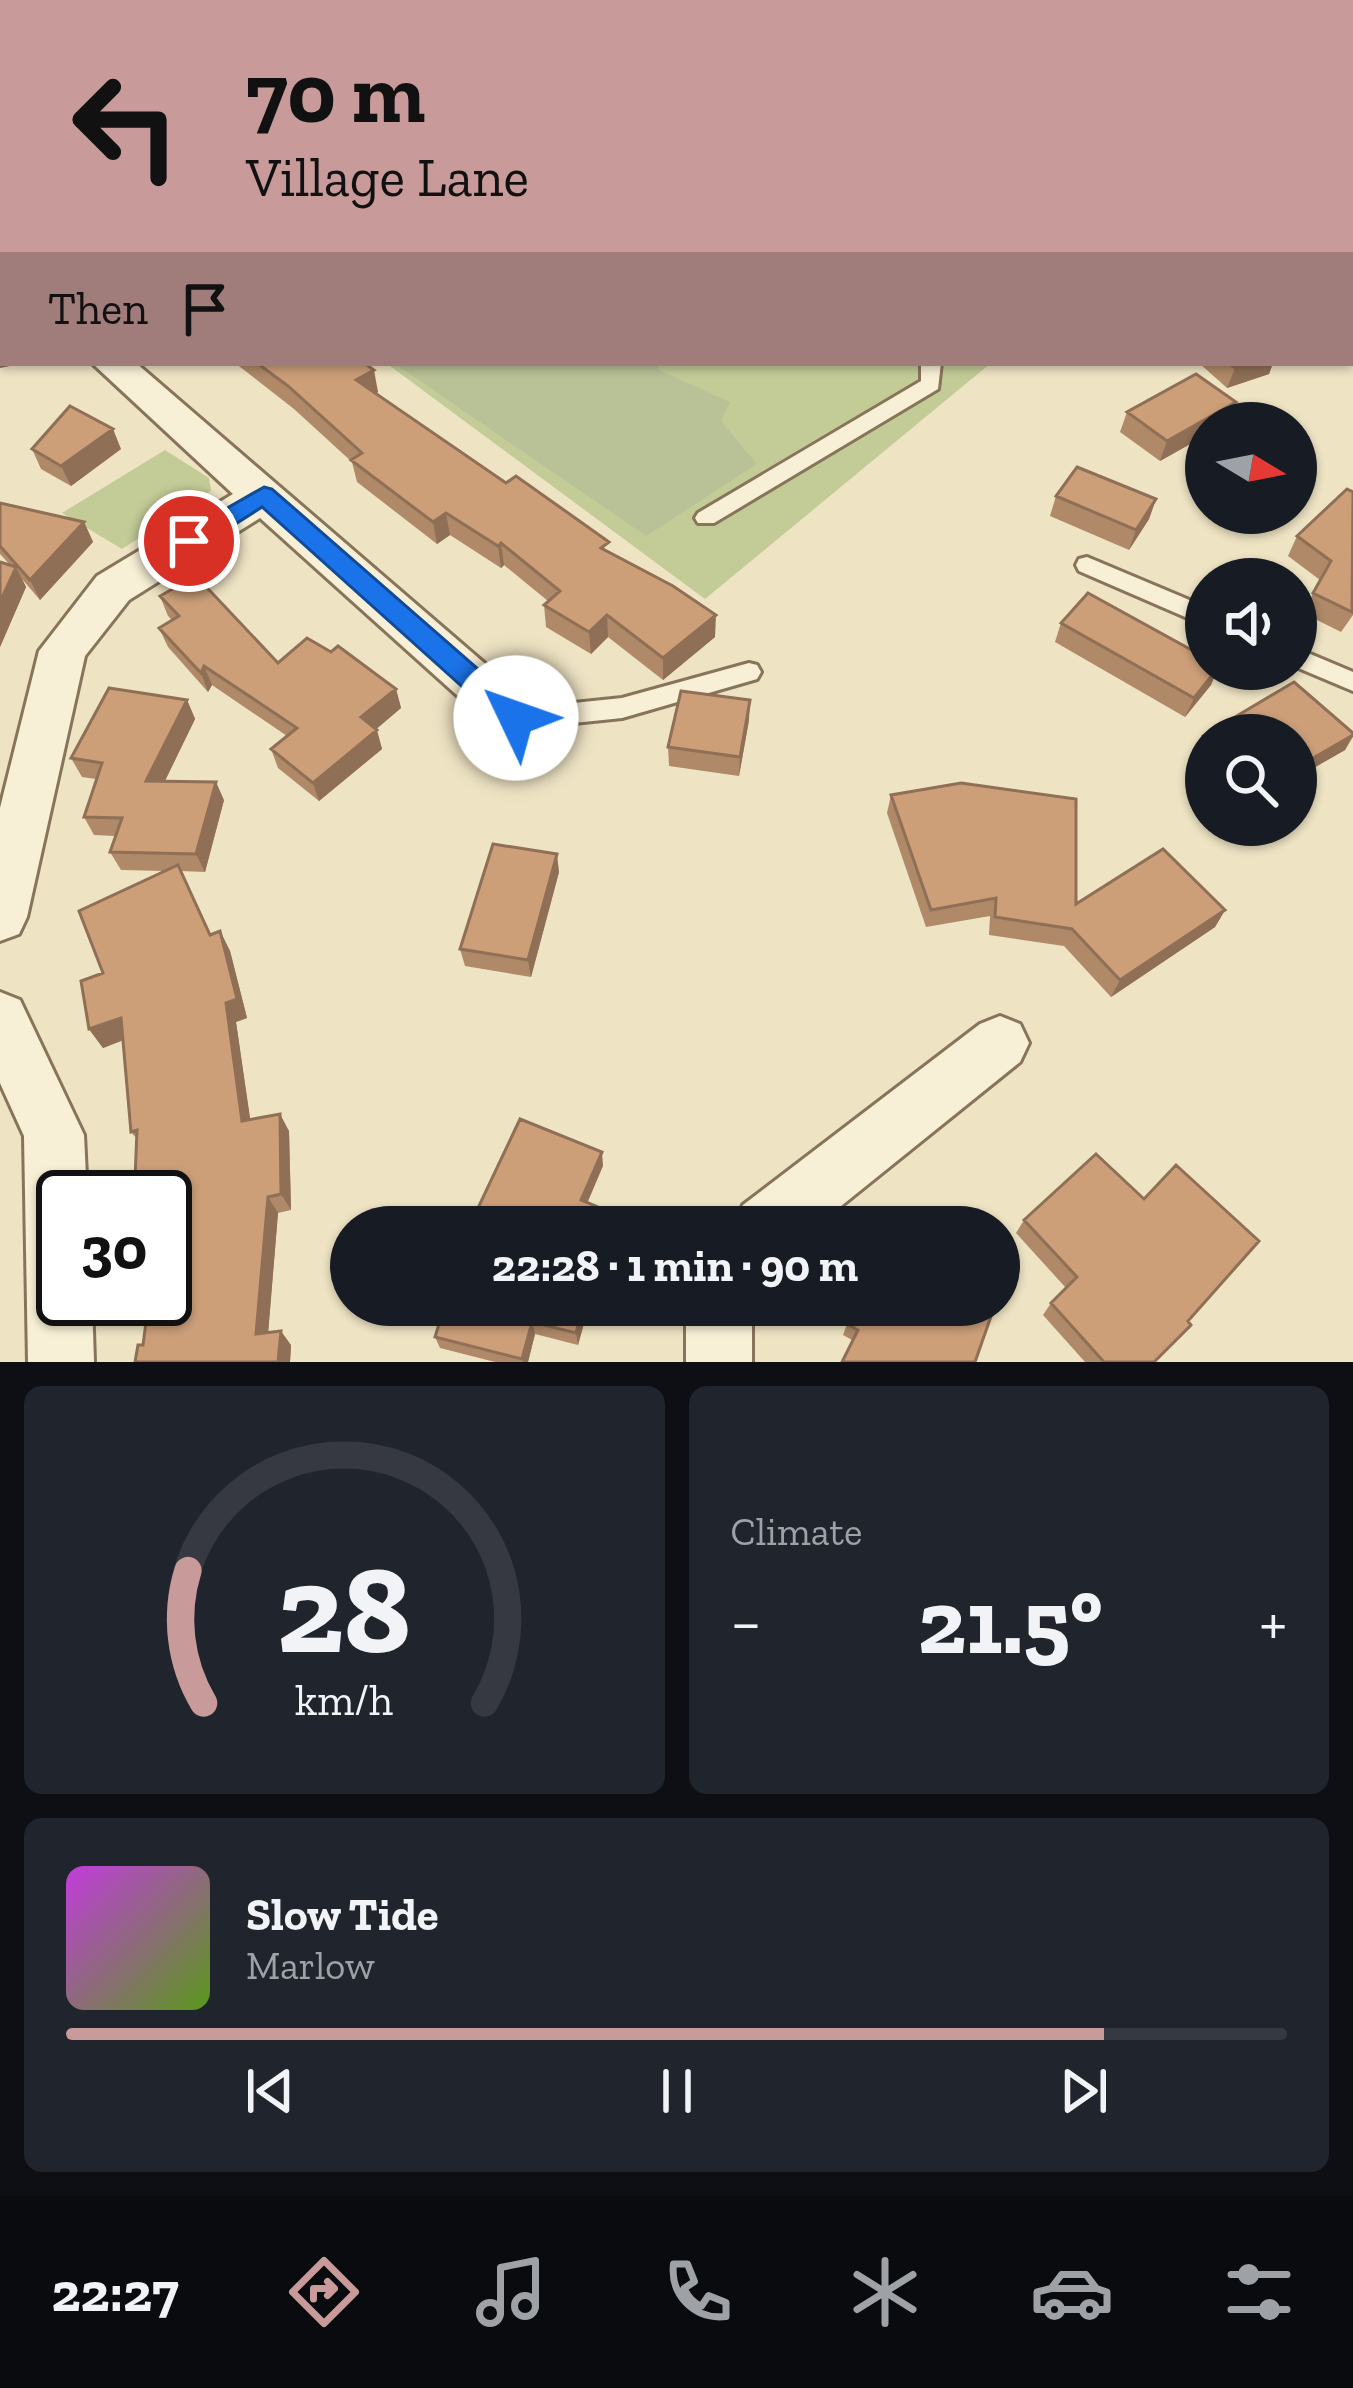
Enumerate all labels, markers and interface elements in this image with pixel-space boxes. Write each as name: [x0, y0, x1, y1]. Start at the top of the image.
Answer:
text: 70 m: [246, 43, 425, 144]
icon: left: [48, 48, 204, 204]
text: Village Lane: [246, 145, 529, 210]
icon: arrive: [172, 276, 238, 342]
text: Then: [48, 282, 148, 336]
north arrow: [1185, 402, 1317, 534]
map controls: [1185, 402, 1317, 846]
pin: [138, 490, 240, 592]
icon: arrive: [156, 508, 222, 574]
button: sound: [1185, 558, 1317, 690]
position arrow: [453, 655, 579, 781]
button: search: [1185, 714, 1317, 846]
speed limit sign: 30: [36, 1170, 192, 1326]
text: 22:28 · 1 min · 90 m: [492, 1239, 858, 1293]
text: Climate: [731, 1508, 862, 1555]
text: 28: [277, 1534, 411, 1684]
text: 21.5°: [918, 1568, 1103, 1676]
text: −: [731, 1583, 761, 1662]
text: +: [1259, 1583, 1287, 1662]
text: km/h: [295, 1675, 393, 1726]
text: Slow Tide: [246, 1888, 439, 1942]
text: Marlow: [246, 1942, 375, 1989]
icon: previous: [237, 2058, 303, 2124]
icon: pause: [644, 2058, 710, 2124]
icon: next: [1051, 2058, 1117, 2124]
icon: directions: [282, 2250, 366, 2334]
icon: music: [469, 2250, 553, 2334]
icon: phone: [656, 2250, 740, 2334]
icon: climate: [843, 2250, 927, 2334]
icon: car: [1030, 2250, 1114, 2334]
icon: filters: [1217, 2250, 1301, 2334]
text: 22:27: [52, 2260, 179, 2325]

